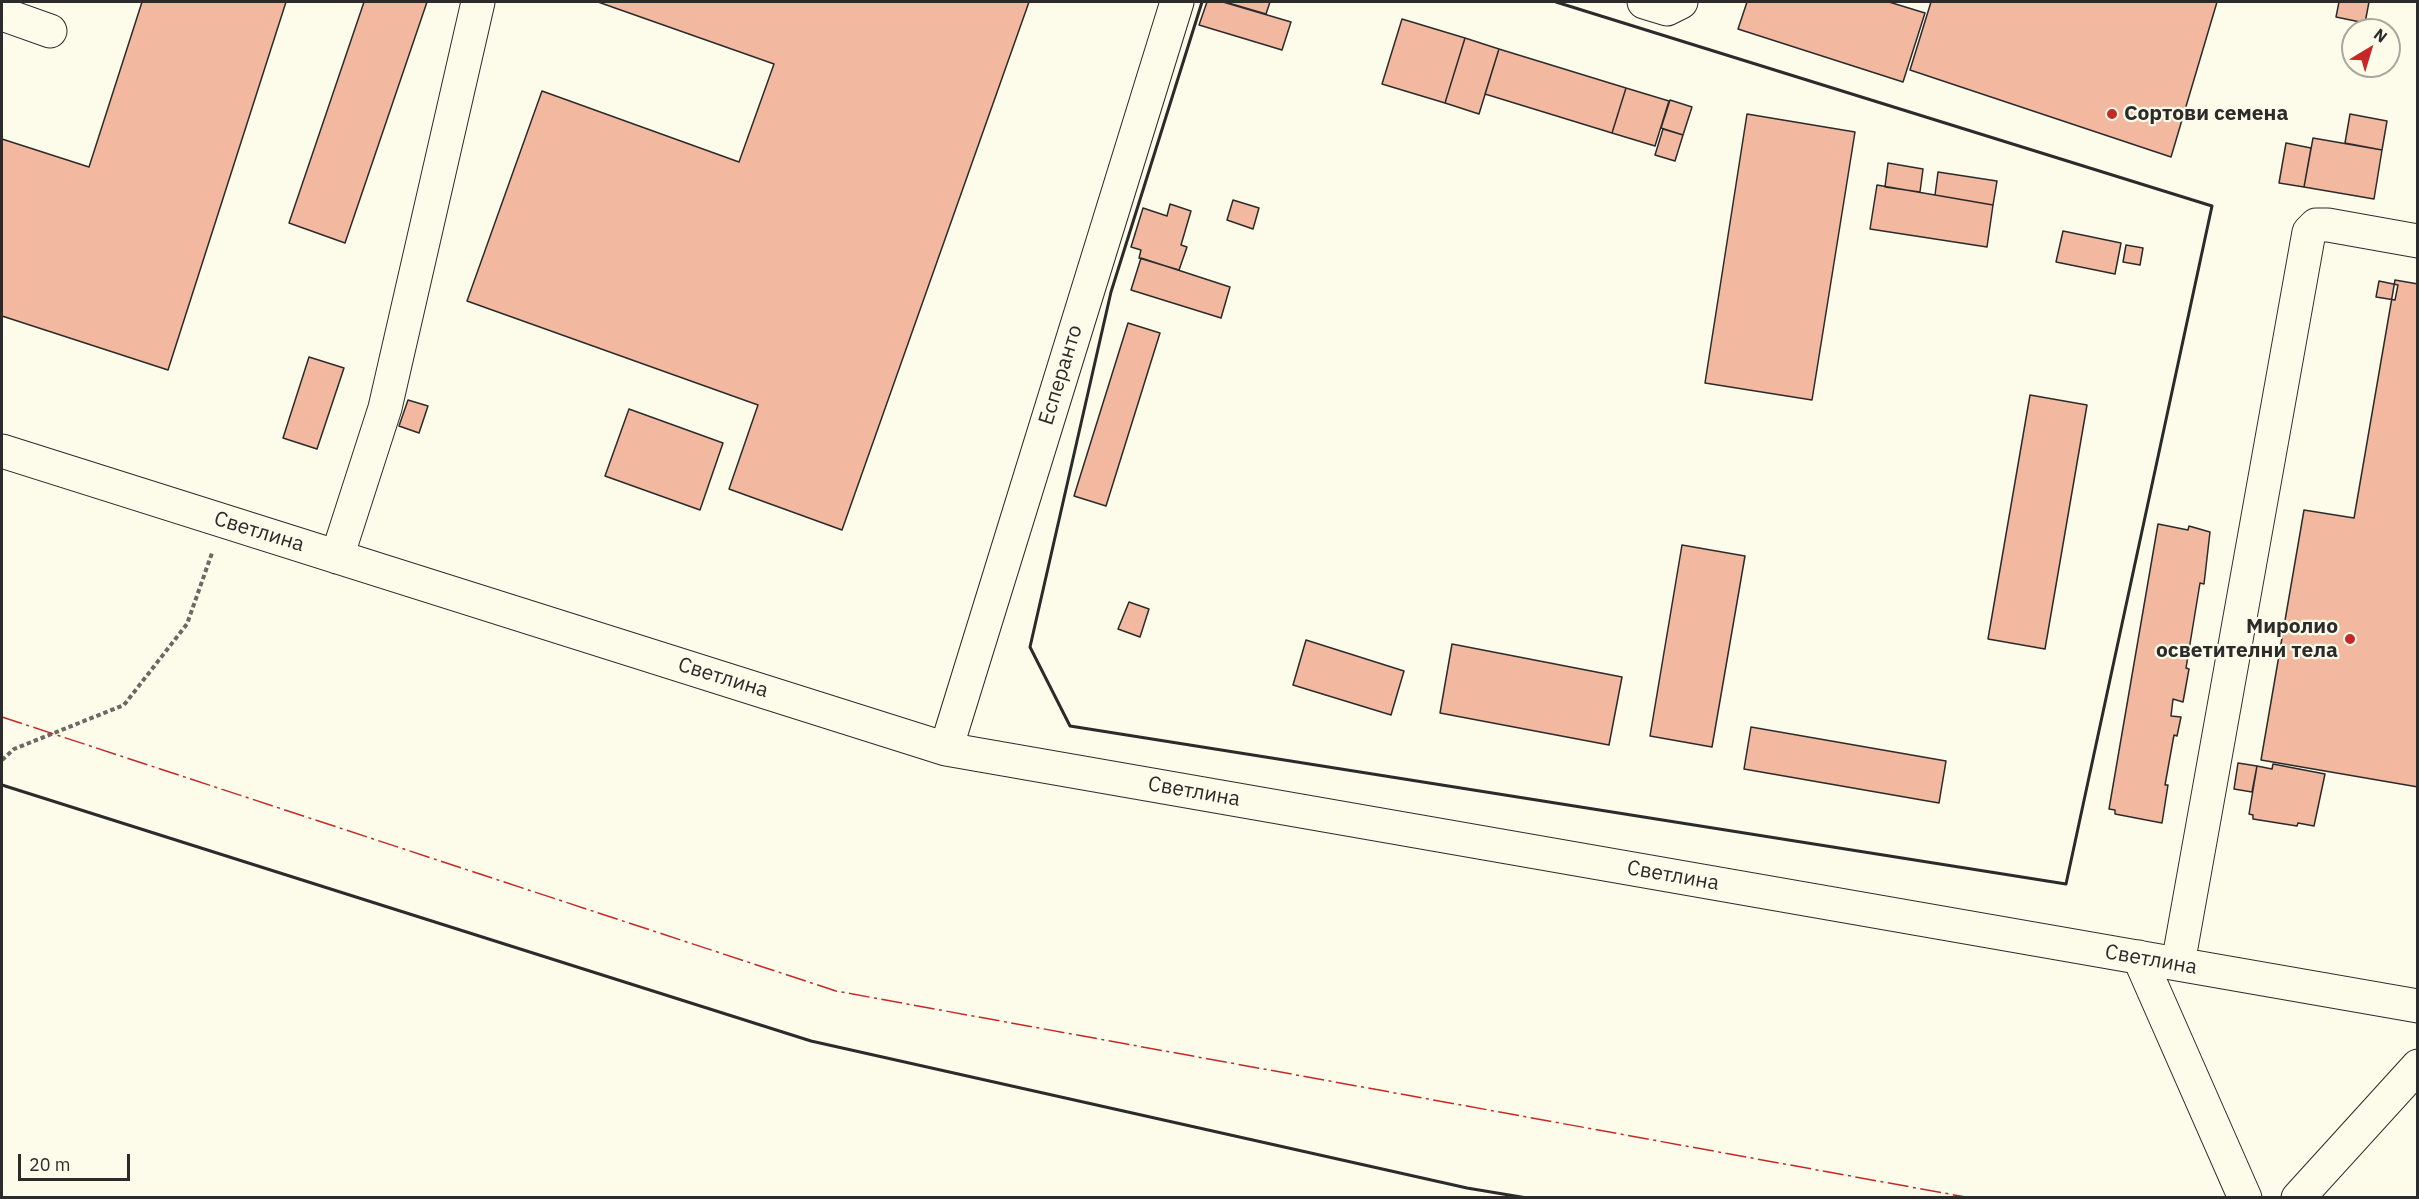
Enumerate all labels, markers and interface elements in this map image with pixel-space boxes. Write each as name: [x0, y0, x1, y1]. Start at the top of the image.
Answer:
north arrow: [2341, 18, 2401, 78]
text: N: [2370, 24, 2392, 47]
place label: Сортови семена: [2124, 101, 2288, 127]
marker: Сортови семена: [2105, 107, 2119, 121]
street label: Есперанто: [1034, 322, 1088, 428]
street label: Светлина: [211, 506, 307, 558]
place label: Миролио осветителни тела: [2156, 614, 2338, 664]
marker: Миролио осветителни тела: [2343, 632, 2357, 646]
street label: Светлина: [675, 652, 771, 704]
street label: Светлина: [1146, 772, 1242, 812]
street label: Светлина: [1625, 856, 1721, 896]
street label: Светлина: [2103, 940, 2199, 980]
scale bar: [21, 1142, 134, 1180]
text: 20 m: [29, 1153, 71, 1176]

